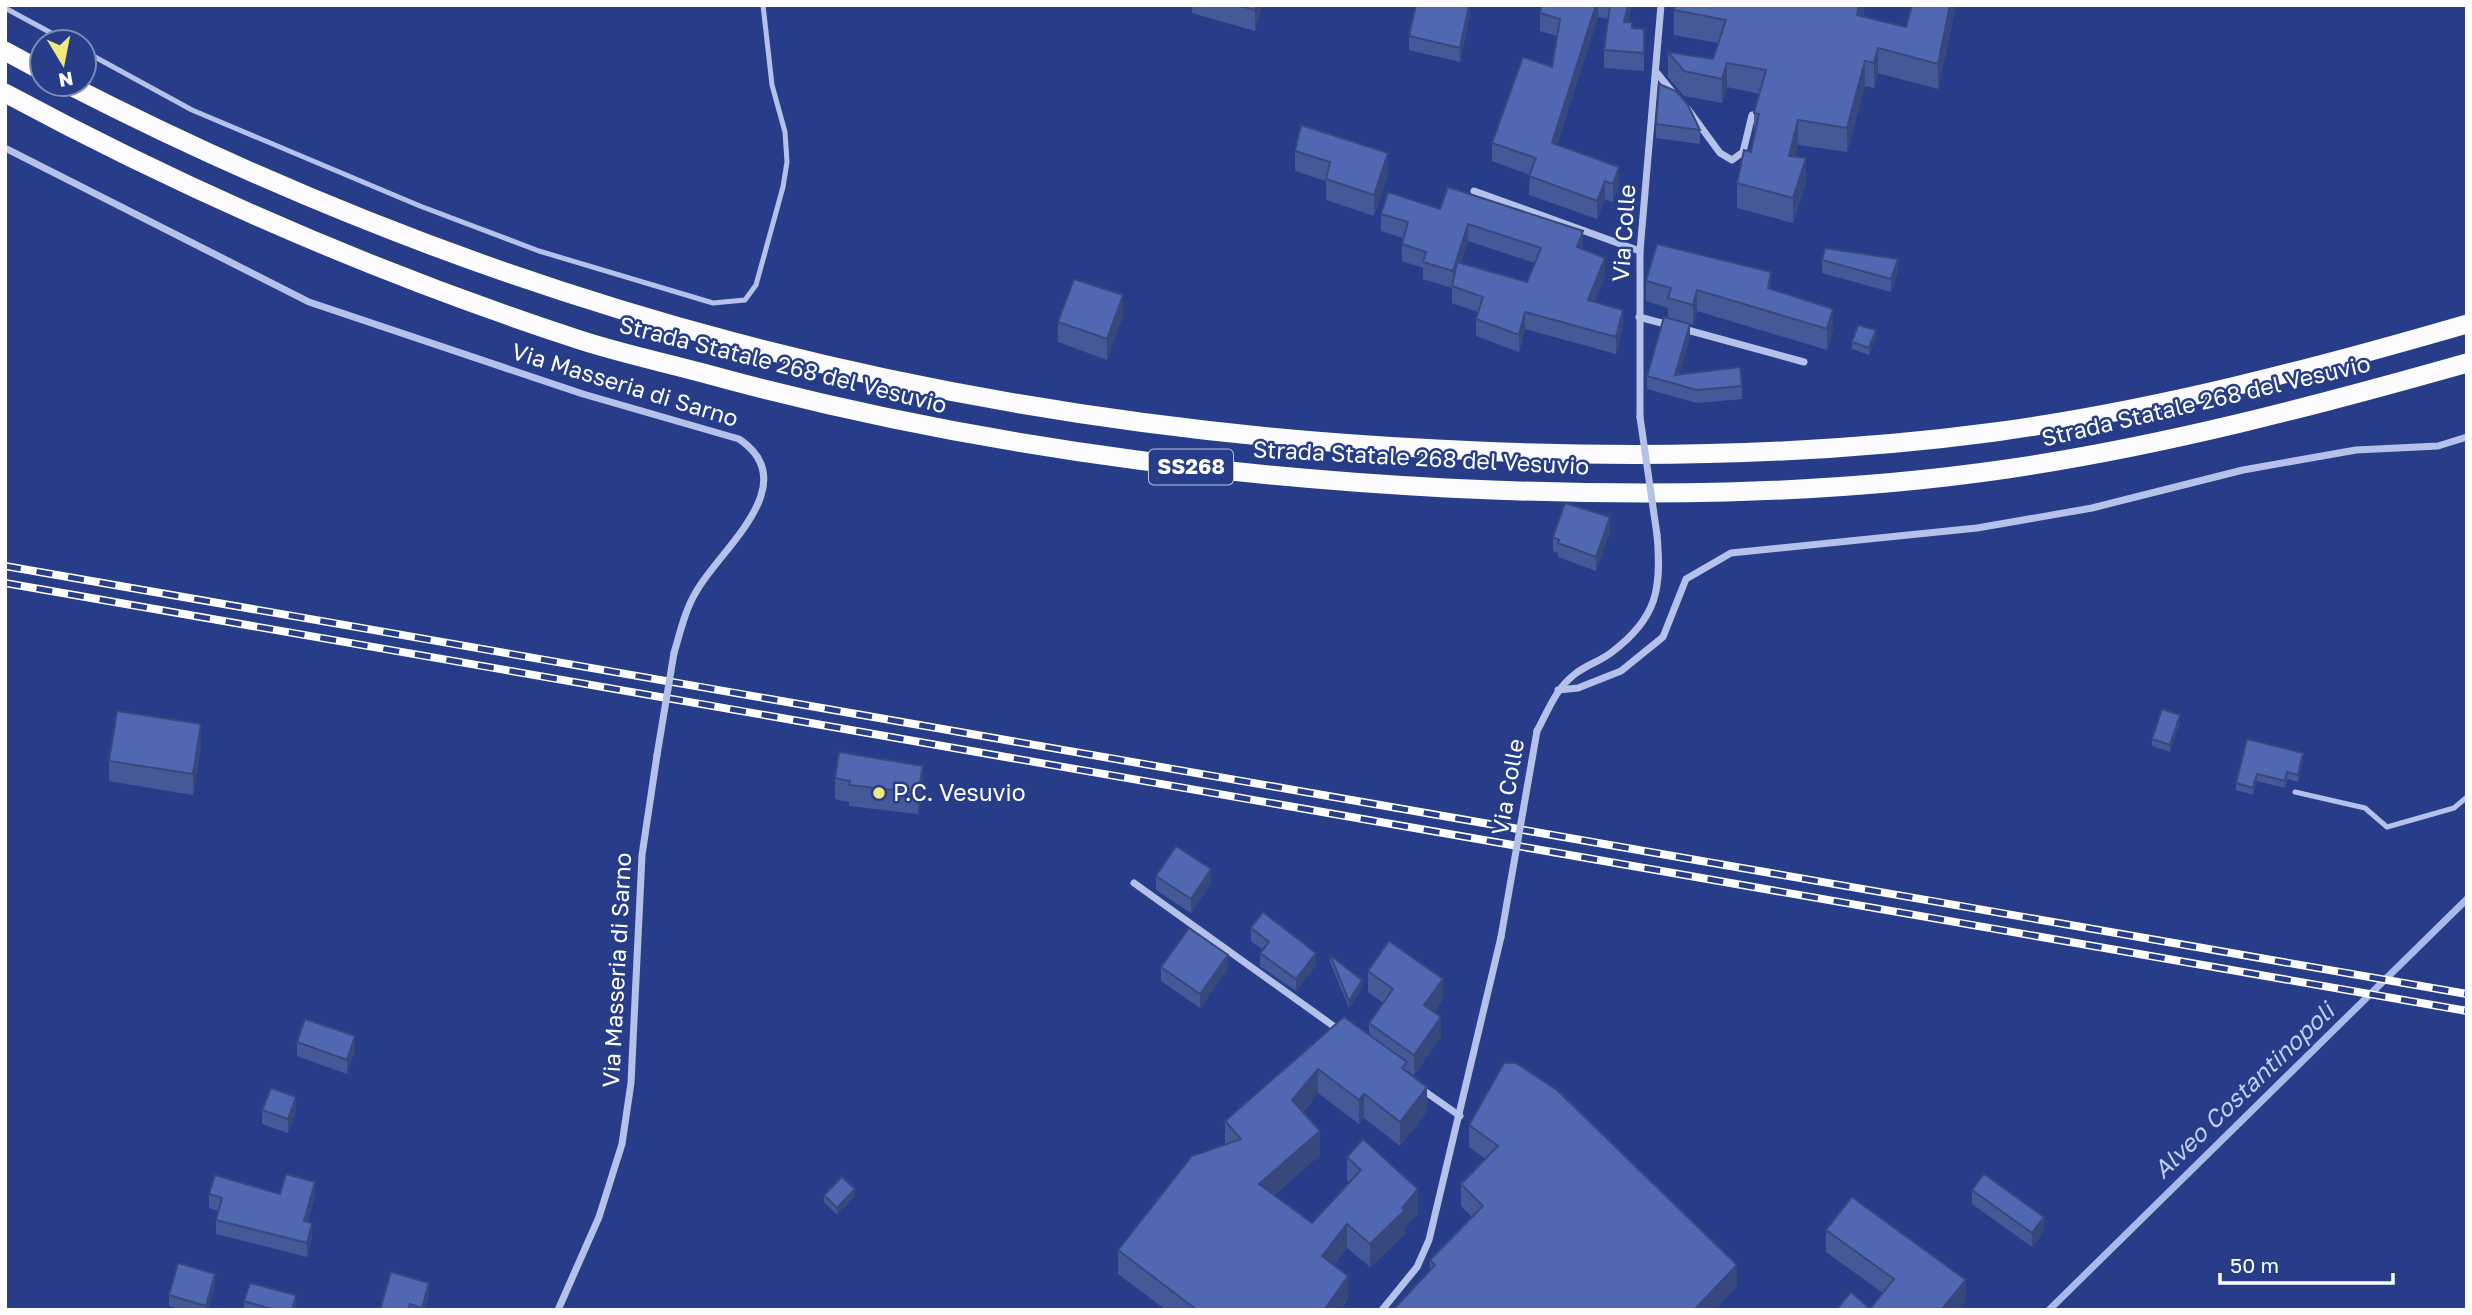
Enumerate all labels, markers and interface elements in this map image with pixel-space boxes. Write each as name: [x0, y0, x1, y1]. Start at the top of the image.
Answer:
north arrow: [28, 28, 98, 98]
text: N: [57, 68, 75, 93]
street label: Via Colle: [1606, 183, 1640, 283]
street label: Strada Statale 268 del Vesuvio: [617, 310, 950, 418]
street label: Via Masseria di Sarno: [509, 336, 742, 432]
street label: Strada Statale 268 del Vesuvio: [2039, 349, 2373, 452]
street label: Strada Statale 268 del Vesuvio: [1252, 434, 1590, 480]
road number: SS268: [1149, 449, 1233, 484]
street label: Via Colle: [1485, 736, 1529, 837]
place label: P.C. Vesuvio: [893, 778, 1025, 806]
marker: P.C. Vesuvio: [871, 785, 887, 801]
street label: Via Masseria di Sarno: [596, 852, 636, 1088]
water label: Alveo Costantinopoli: [2147, 994, 2341, 1184]
scale bar: [2220, 1242, 2393, 1286]
text: 50 m: [2230, 1252, 2279, 1278]

